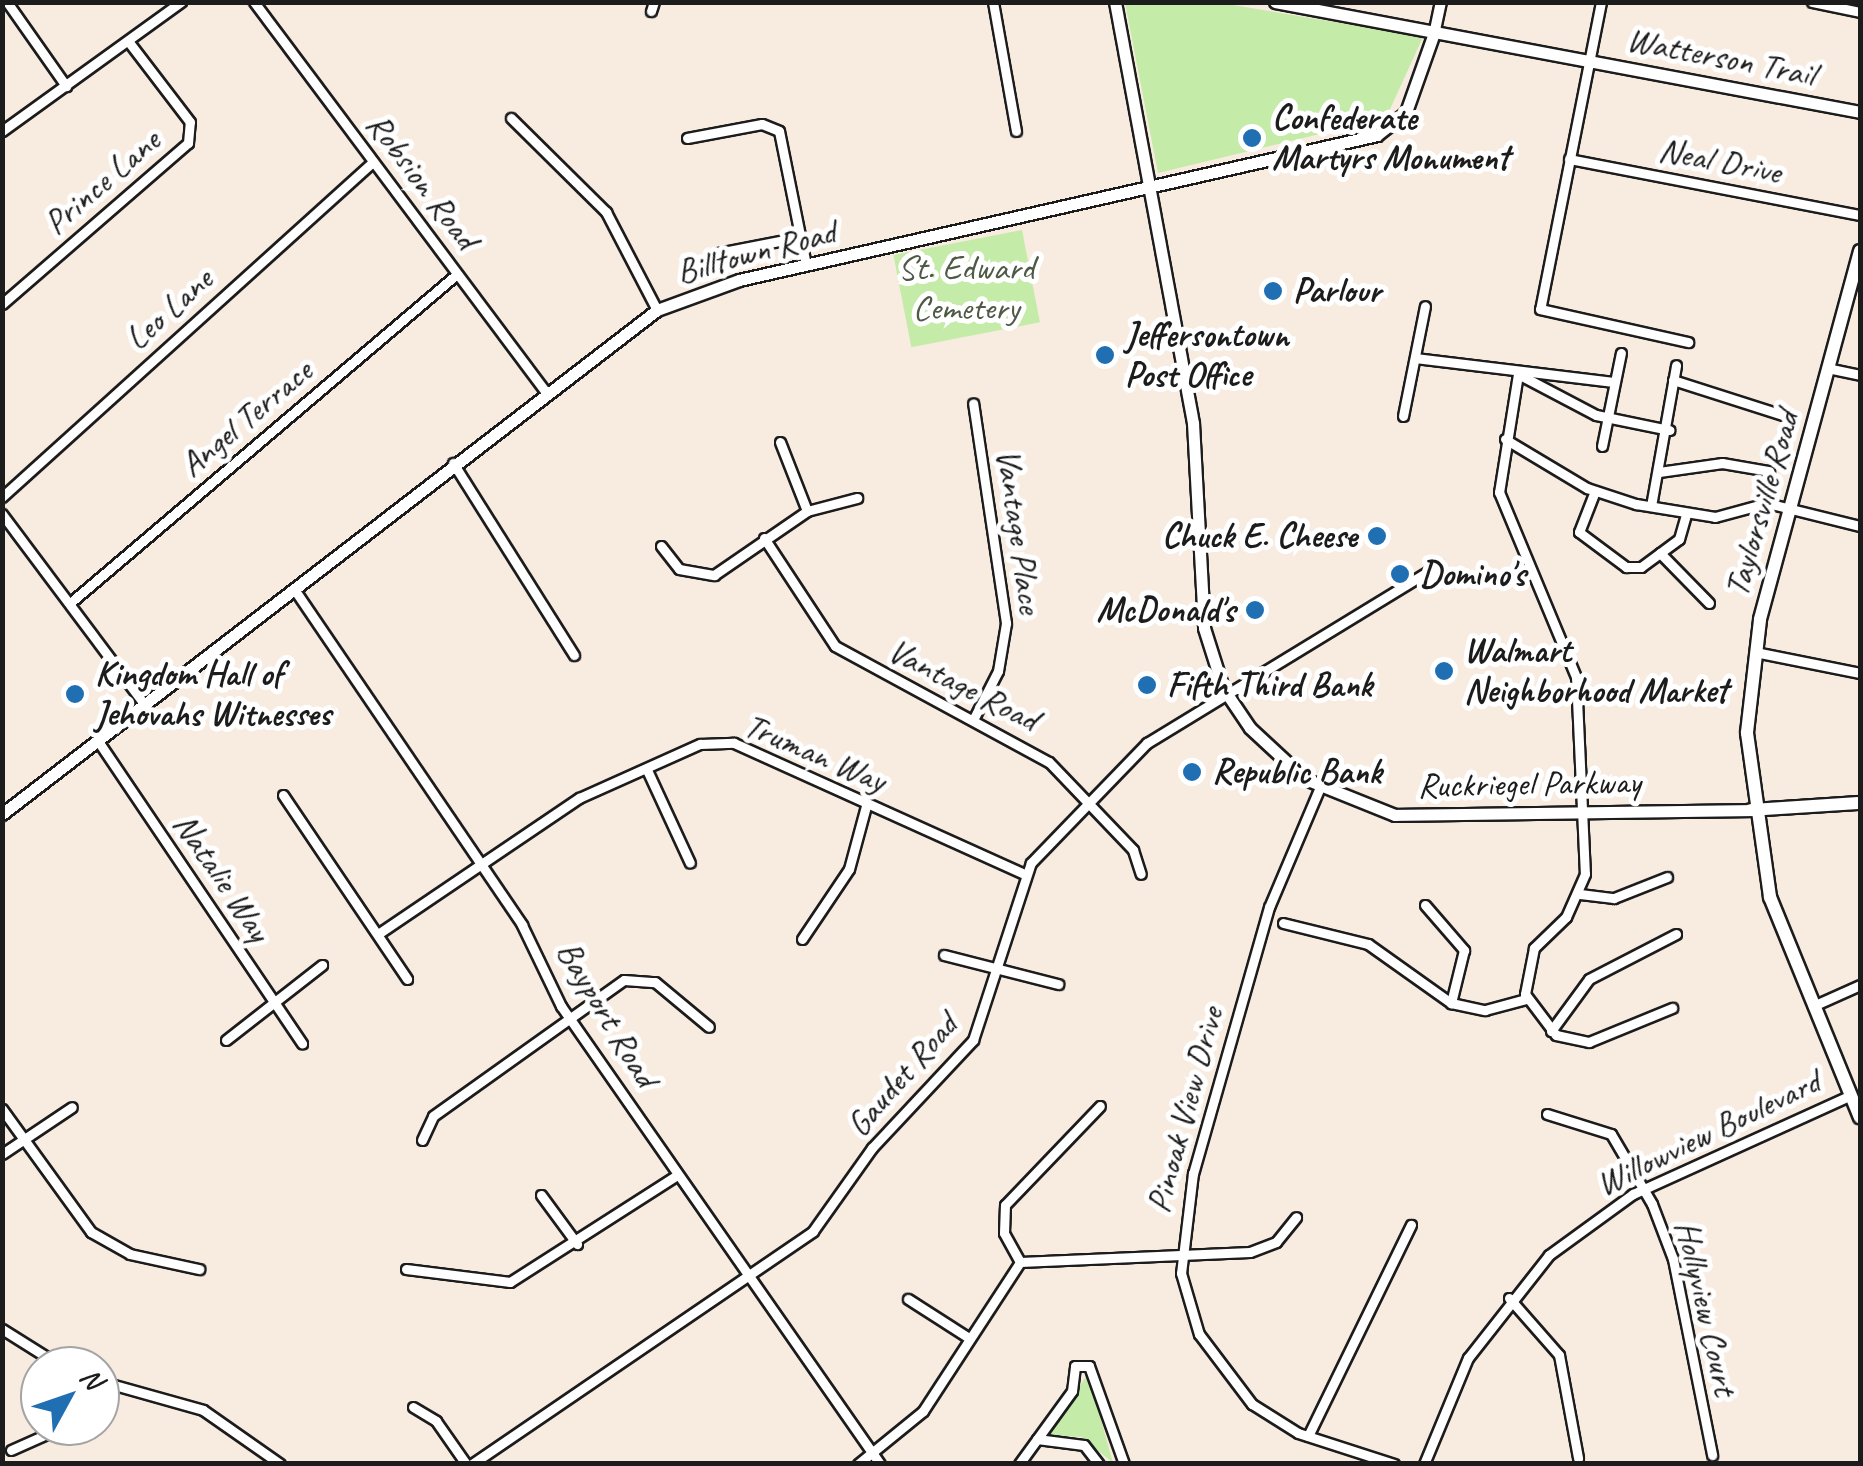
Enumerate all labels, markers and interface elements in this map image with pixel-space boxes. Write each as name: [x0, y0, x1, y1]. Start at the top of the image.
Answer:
street label: Watterson Trail: [1624, 18, 1818, 96]
place label: Confederate Martyrs Monument: [1272, 97, 1511, 179]
street label: Robsion Road: [357, 105, 487, 257]
street label: Prince Lane: [35, 120, 169, 244]
marker: Confederate Martyrs Monument: [1241, 127, 1263, 149]
street label: Neal Drive: [1655, 129, 1785, 193]
street label: Billtown Road: [672, 211, 840, 293]
park label: St. Edward Cemetery: [898, 247, 1034, 329]
street label: Leo Lane: [116, 258, 222, 360]
place label: Parlour: [1293, 270, 1381, 312]
marker: Parlour: [1262, 280, 1284, 302]
place label: Jeffersontown Post Office: [1125, 314, 1289, 396]
marker: Jeffersontown Post Office: [1094, 344, 1116, 366]
street label: Angel Terrace: [172, 351, 320, 485]
street label: Taylorsville Road: [1716, 407, 1808, 601]
street label: Vantage Place: [987, 446, 1051, 616]
place label: Chuck E. Cheese: [1162, 515, 1357, 557]
marker: Chuck E. Cheese: [1366, 525, 1388, 547]
place label: Domino's: [1420, 553, 1525, 595]
marker: Domino's: [1389, 563, 1411, 585]
place label: McDonald's: [1096, 589, 1235, 631]
marker: McDonald's: [1244, 599, 1266, 621]
street label: Vantage Road: [881, 629, 1045, 741]
place label: Walmart Neighborhood Market: [1464, 630, 1728, 712]
place label: Kingdom Hall of Jehovahs Witnesses: [95, 653, 331, 735]
marker: Walmart Neighborhood Market: [1433, 660, 1455, 682]
place label: Fifth Third Bank: [1167, 664, 1374, 706]
marker: Fifth Third Bank: [1136, 674, 1158, 696]
marker: Kingdom Hall of Jehovahs Witnesses: [64, 683, 86, 705]
street label: Truman Way: [738, 704, 892, 802]
place label: Republic Bank: [1212, 751, 1381, 793]
marker: Republic Bank: [1181, 761, 1203, 783]
street label: Ruckriegel Parkway: [1417, 761, 1641, 807]
street label: Natalie Way: [164, 805, 280, 949]
street label: Bayport Road: [547, 934, 667, 1094]
street label: Pinoak View Drive: [1137, 1003, 1233, 1217]
street label: Gaudet Road: [837, 1005, 967, 1145]
street label: Willowview Boulevard: [1589, 1060, 1827, 1206]
street label: Hollyview Court: [1666, 1217, 1746, 1399]
north arrow: [20, 1346, 120, 1446]
text: N: [73, 1360, 111, 1396]

